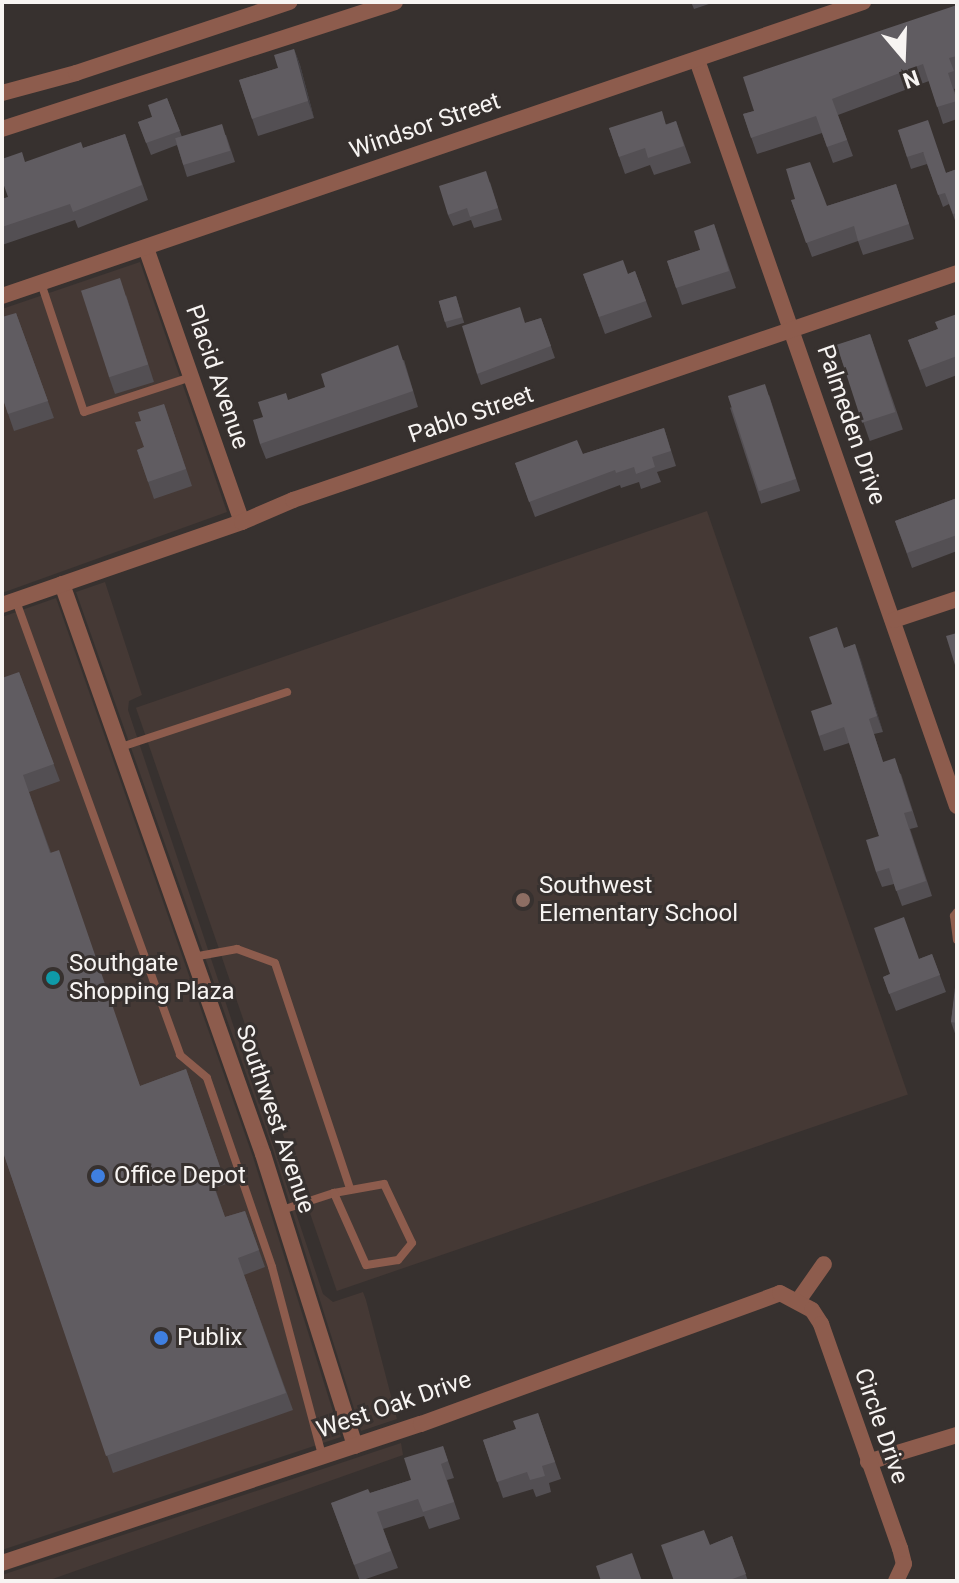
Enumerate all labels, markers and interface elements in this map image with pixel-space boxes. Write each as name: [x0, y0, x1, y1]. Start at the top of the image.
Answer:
north arrow: [863, 16, 943, 96]
text: N: [900, 65, 922, 94]
street label: Windsor Street: [346, 87, 504, 165]
street label: Placid Avenue: [179, 301, 255, 453]
street label: Palmeden Drive: [810, 341, 892, 509]
street label: Pablo Street: [405, 380, 537, 450]
place label: Southwest Elementary School: [539, 872, 738, 928]
marker: Southwest Elementary School: [514, 891, 532, 909]
place label: Southgate Shopping Plaza: [69, 950, 235, 1006]
marker: Southgate Shopping Plaza: [44, 969, 62, 987]
street label: Southwest Avenue: [229, 1021, 321, 1217]
place label: Office Depot: [114, 1162, 246, 1190]
marker: Office Depot: [89, 1167, 107, 1185]
place label: Publix: [177, 1324, 242, 1352]
marker: Publix: [152, 1329, 170, 1347]
street label: Circle Drive: [848, 1364, 914, 1488]
street label: West Oak Drive: [313, 1365, 475, 1445]

